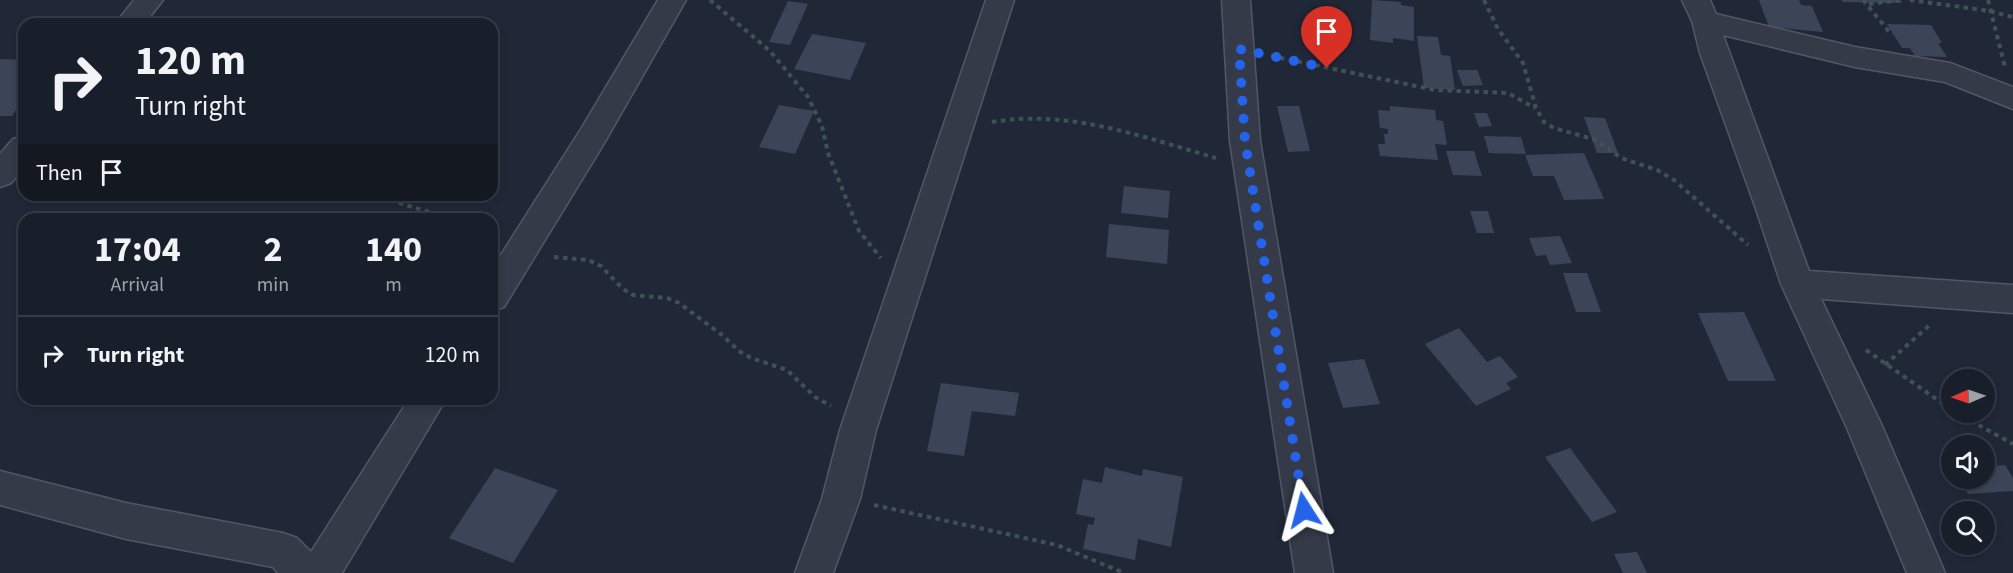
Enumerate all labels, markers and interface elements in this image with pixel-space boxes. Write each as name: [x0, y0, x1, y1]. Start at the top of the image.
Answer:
pin: [1301, 6, 1352, 68]
icon: arrive: [1310, 15, 1343, 48]
text: 120 m: [135, 31, 246, 91]
icon: right: [36, 42, 114, 120]
text: Turn right: [135, 87, 246, 126]
icon: arrive: [95, 156, 128, 189]
text: Then: [36, 157, 83, 189]
text: 17:04: [94, 224, 181, 275]
text: 2: [263, 224, 282, 275]
text: 140: [365, 224, 422, 275]
text: Arrival: [110, 271, 164, 299]
text: min: [257, 271, 289, 299]
text: m: [385, 271, 402, 299]
icon: right: [36, 339, 69, 372]
text: Turn right: [87, 339, 184, 371]
text: 120 m: [425, 339, 480, 371]
north arrow: [1941, 369, 1995, 423]
map controls: [1941, 369, 1995, 555]
button: sound: [1941, 435, 1995, 489]
position arrow: [1272, 478, 1336, 542]
button: search: [1941, 501, 1995, 555]

